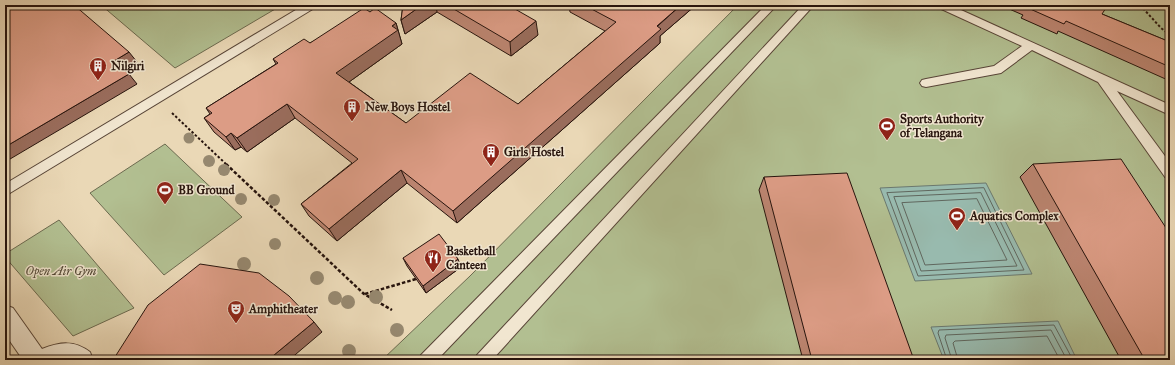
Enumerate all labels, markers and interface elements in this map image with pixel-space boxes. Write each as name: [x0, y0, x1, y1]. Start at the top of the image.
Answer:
building icon: Nilgiri: [88, 56, 108, 81]
place label: Nilgiri: [111, 59, 145, 74]
building icon: New Boys Hostel: [342, 97, 362, 122]
place label: New Boys Hostel: [365, 100, 451, 115]
place label: Sports Authority of Telangana: [900, 112, 985, 141]
sports icon: Sports Authority of Telangana: [877, 116, 897, 141]
building icon: Girls Hostel: [481, 142, 501, 167]
place label: Girls Hostel: [504, 145, 565, 159]
sports icon: BB Ground: [155, 180, 175, 205]
place label: BB Ground: [178, 183, 236, 197]
sports icon: Aquatics Complex: [947, 206, 967, 231]
place label: Aquatics Complex: [969, 209, 1059, 224]
place label: Basketball Canteen: [446, 244, 496, 272]
restaurant icon: Basketball Canteen: [423, 248, 443, 273]
park label: Open Air Gym: [26, 264, 97, 279]
theatre icon: Amphitheater: [226, 299, 246, 324]
place label: Amphitheater: [248, 302, 318, 317]

